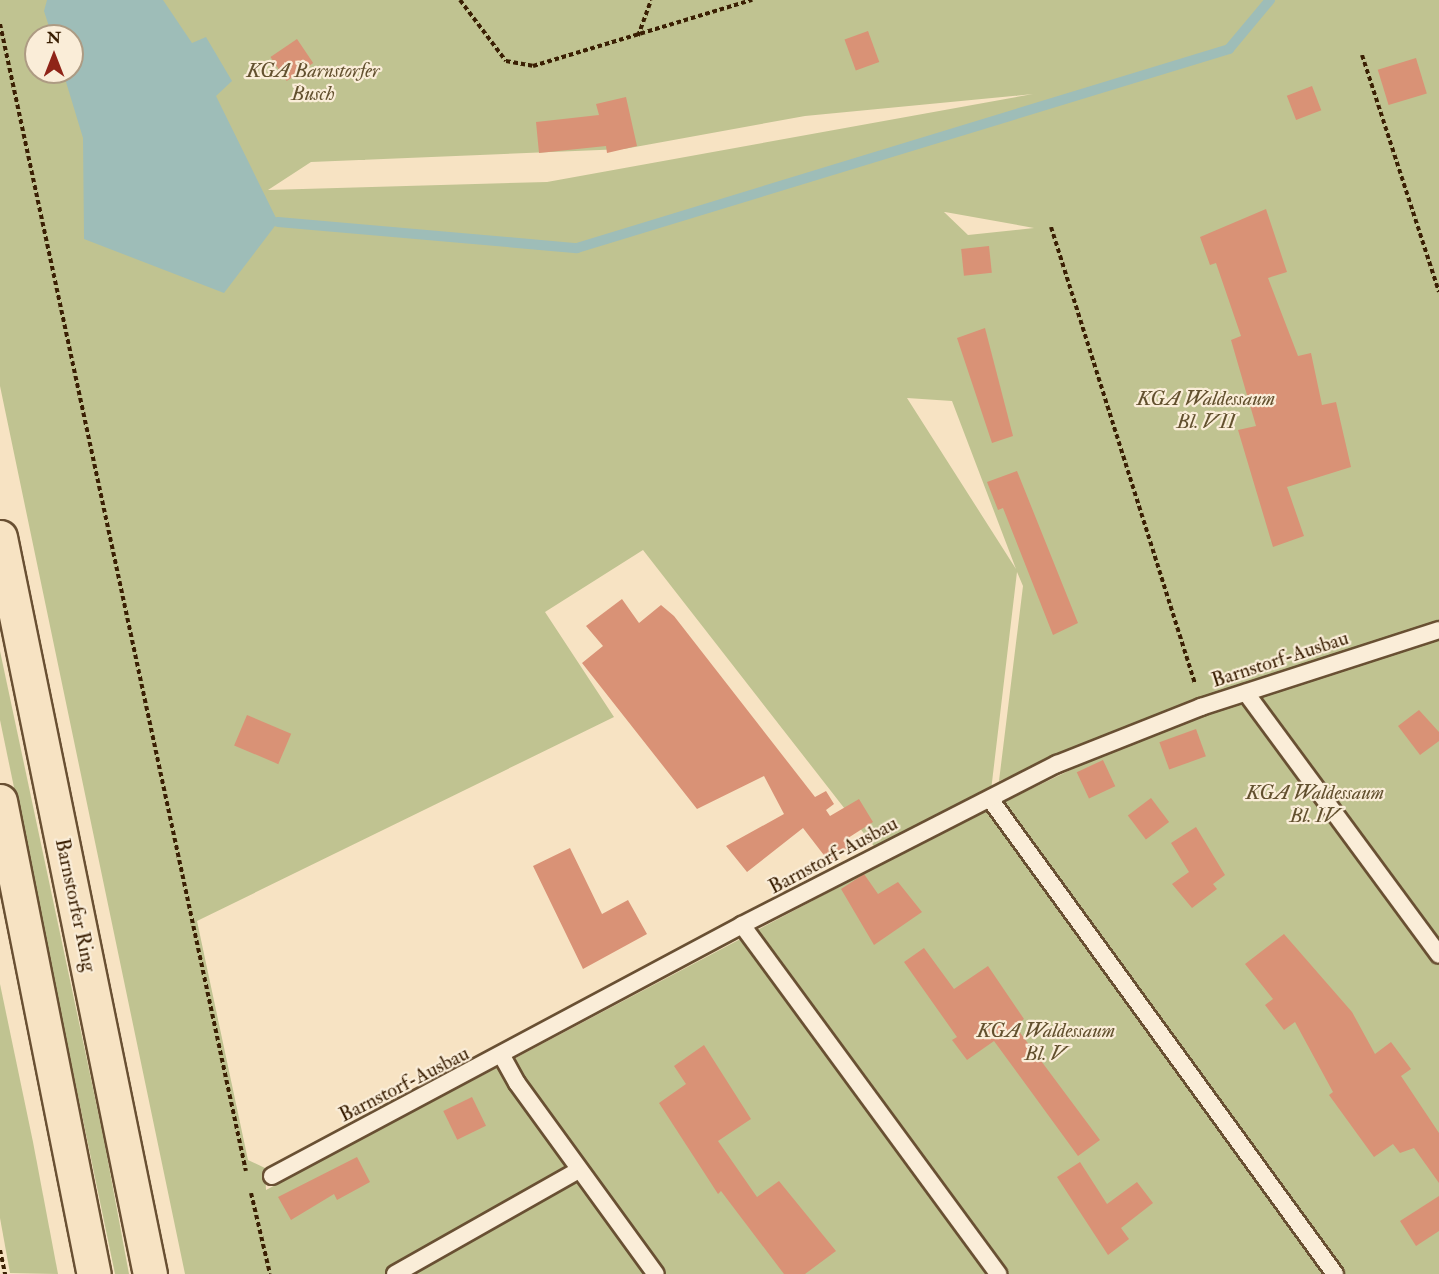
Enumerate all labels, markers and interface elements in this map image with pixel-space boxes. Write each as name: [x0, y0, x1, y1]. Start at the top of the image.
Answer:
north arrow: [24, 24, 84, 84]
text: N: [47, 28, 61, 48]
park label: KGA Barnstorfer Busch: [247, 58, 379, 105]
park label: KGA Waldessaum Bl. VII: [1137, 386, 1275, 433]
street label: Barnstorf-Ausbau: [1208, 626, 1352, 692]
park label: KGA Waldessaum Bl. IV: [1246, 781, 1384, 828]
street label: Barnstorf-Ausbau: [764, 811, 902, 899]
street label: Barnstorfer Ring: [50, 836, 102, 974]
park label: KGA Waldessaum Bl. V: [977, 1018, 1115, 1065]
street label: Barnstorf-Ausbau: [335, 1041, 473, 1127]

